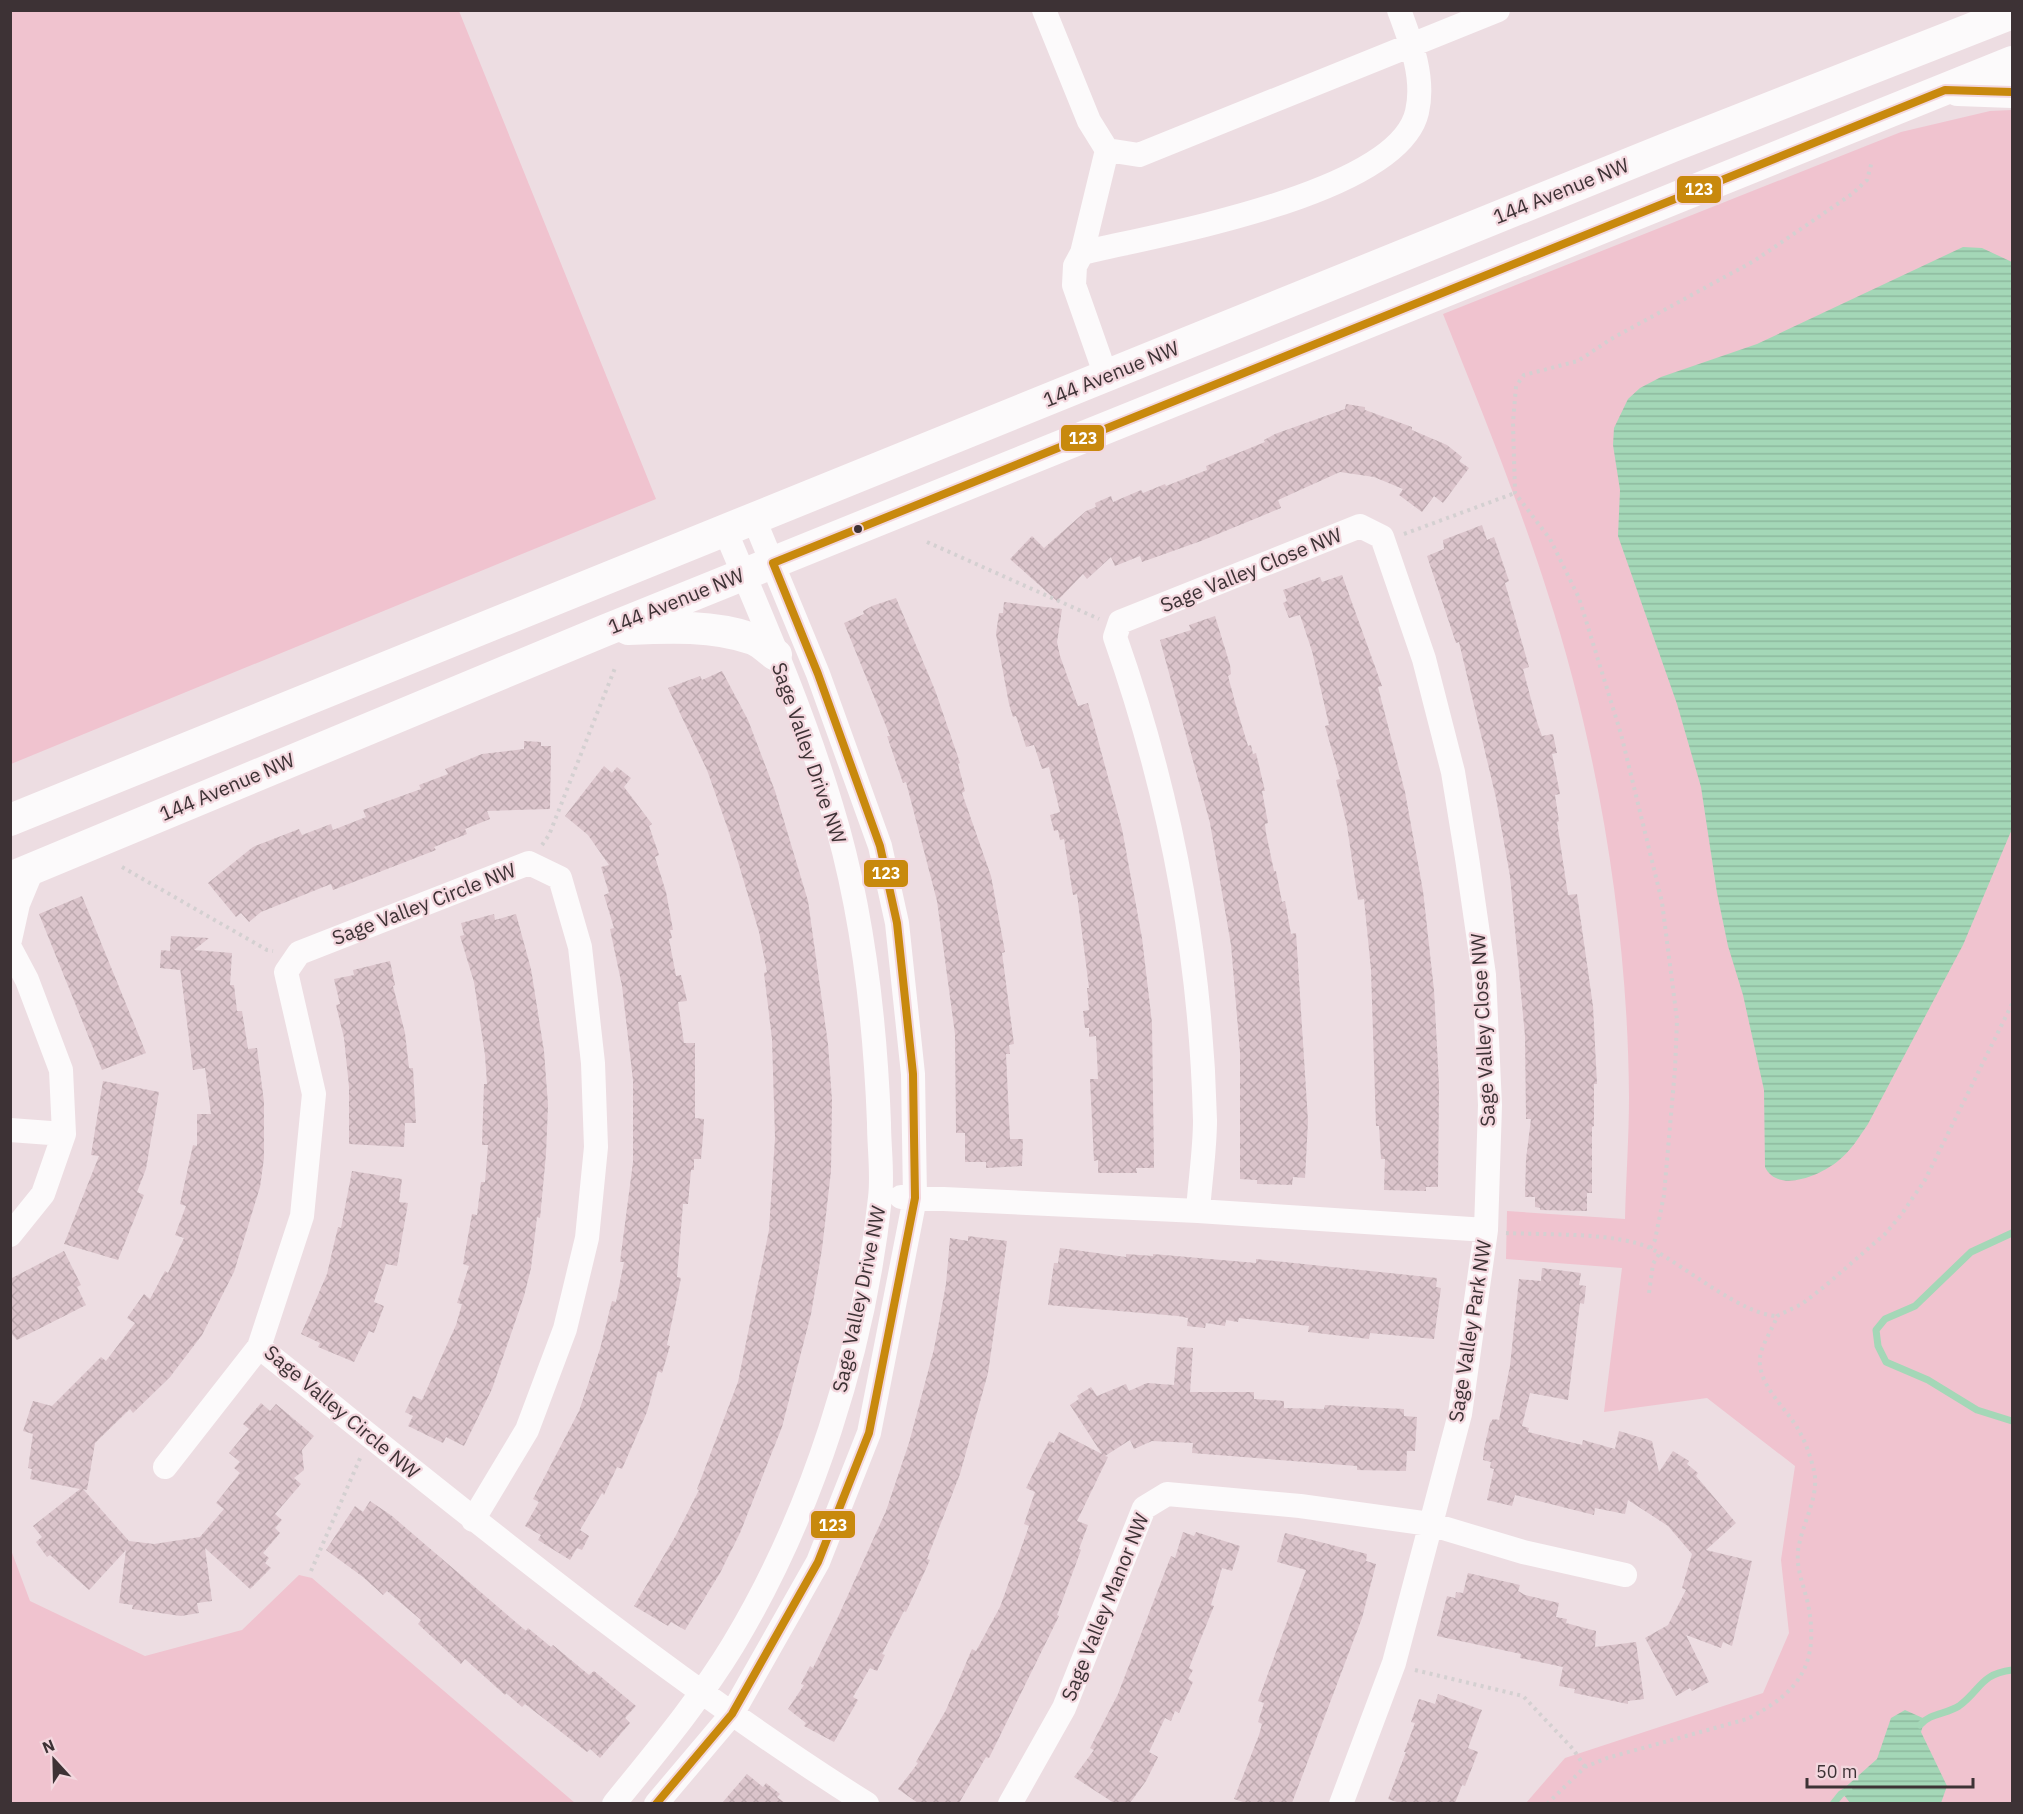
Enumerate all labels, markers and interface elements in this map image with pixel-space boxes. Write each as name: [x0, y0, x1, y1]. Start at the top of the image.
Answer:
street label: 144 Avenue NW: [1489, 151, 1633, 230]
line badge: 123: [1676, 175, 1722, 204]
text: 123: [1685, 179, 1713, 199]
street label: 144 Avenue NW: [1039, 334, 1183, 413]
line badge: 123: [1060, 424, 1105, 452]
text: 123: [1069, 428, 1097, 448]
street label: Sage Valley Close NW: [1156, 521, 1346, 618]
unlabelled marker: [852, 523, 864, 535]
street label: 144 Avenue NW: [604, 561, 748, 640]
street label: Sage Valley Drive NW: [766, 659, 853, 847]
street label: 144 Avenue NW: [155, 746, 299, 827]
street label: Sage Valley Circle NW: [328, 856, 520, 951]
line badge: 123: [863, 859, 909, 888]
text: 123: [872, 863, 900, 883]
street label: Sage Valley Close NW: [1464, 933, 1501, 1127]
street label: Sage Valley Drive NW: [826, 1203, 892, 1395]
street label: Sage Valley Park NW: [1442, 1238, 1497, 1424]
street label: Sage Valley Circle NW: [259, 1339, 426, 1485]
street label: Sage Valley Manor NW: [1054, 1509, 1155, 1705]
line badge: 123: [810, 1510, 856, 1539]
text: 123: [819, 1515, 847, 1535]
north arrow: [24, 1730, 84, 1790]
text: N: [39, 1735, 58, 1758]
scale bar: [1807, 1751, 1974, 1789]
text: 50 m: [1816, 1760, 1858, 1783]

